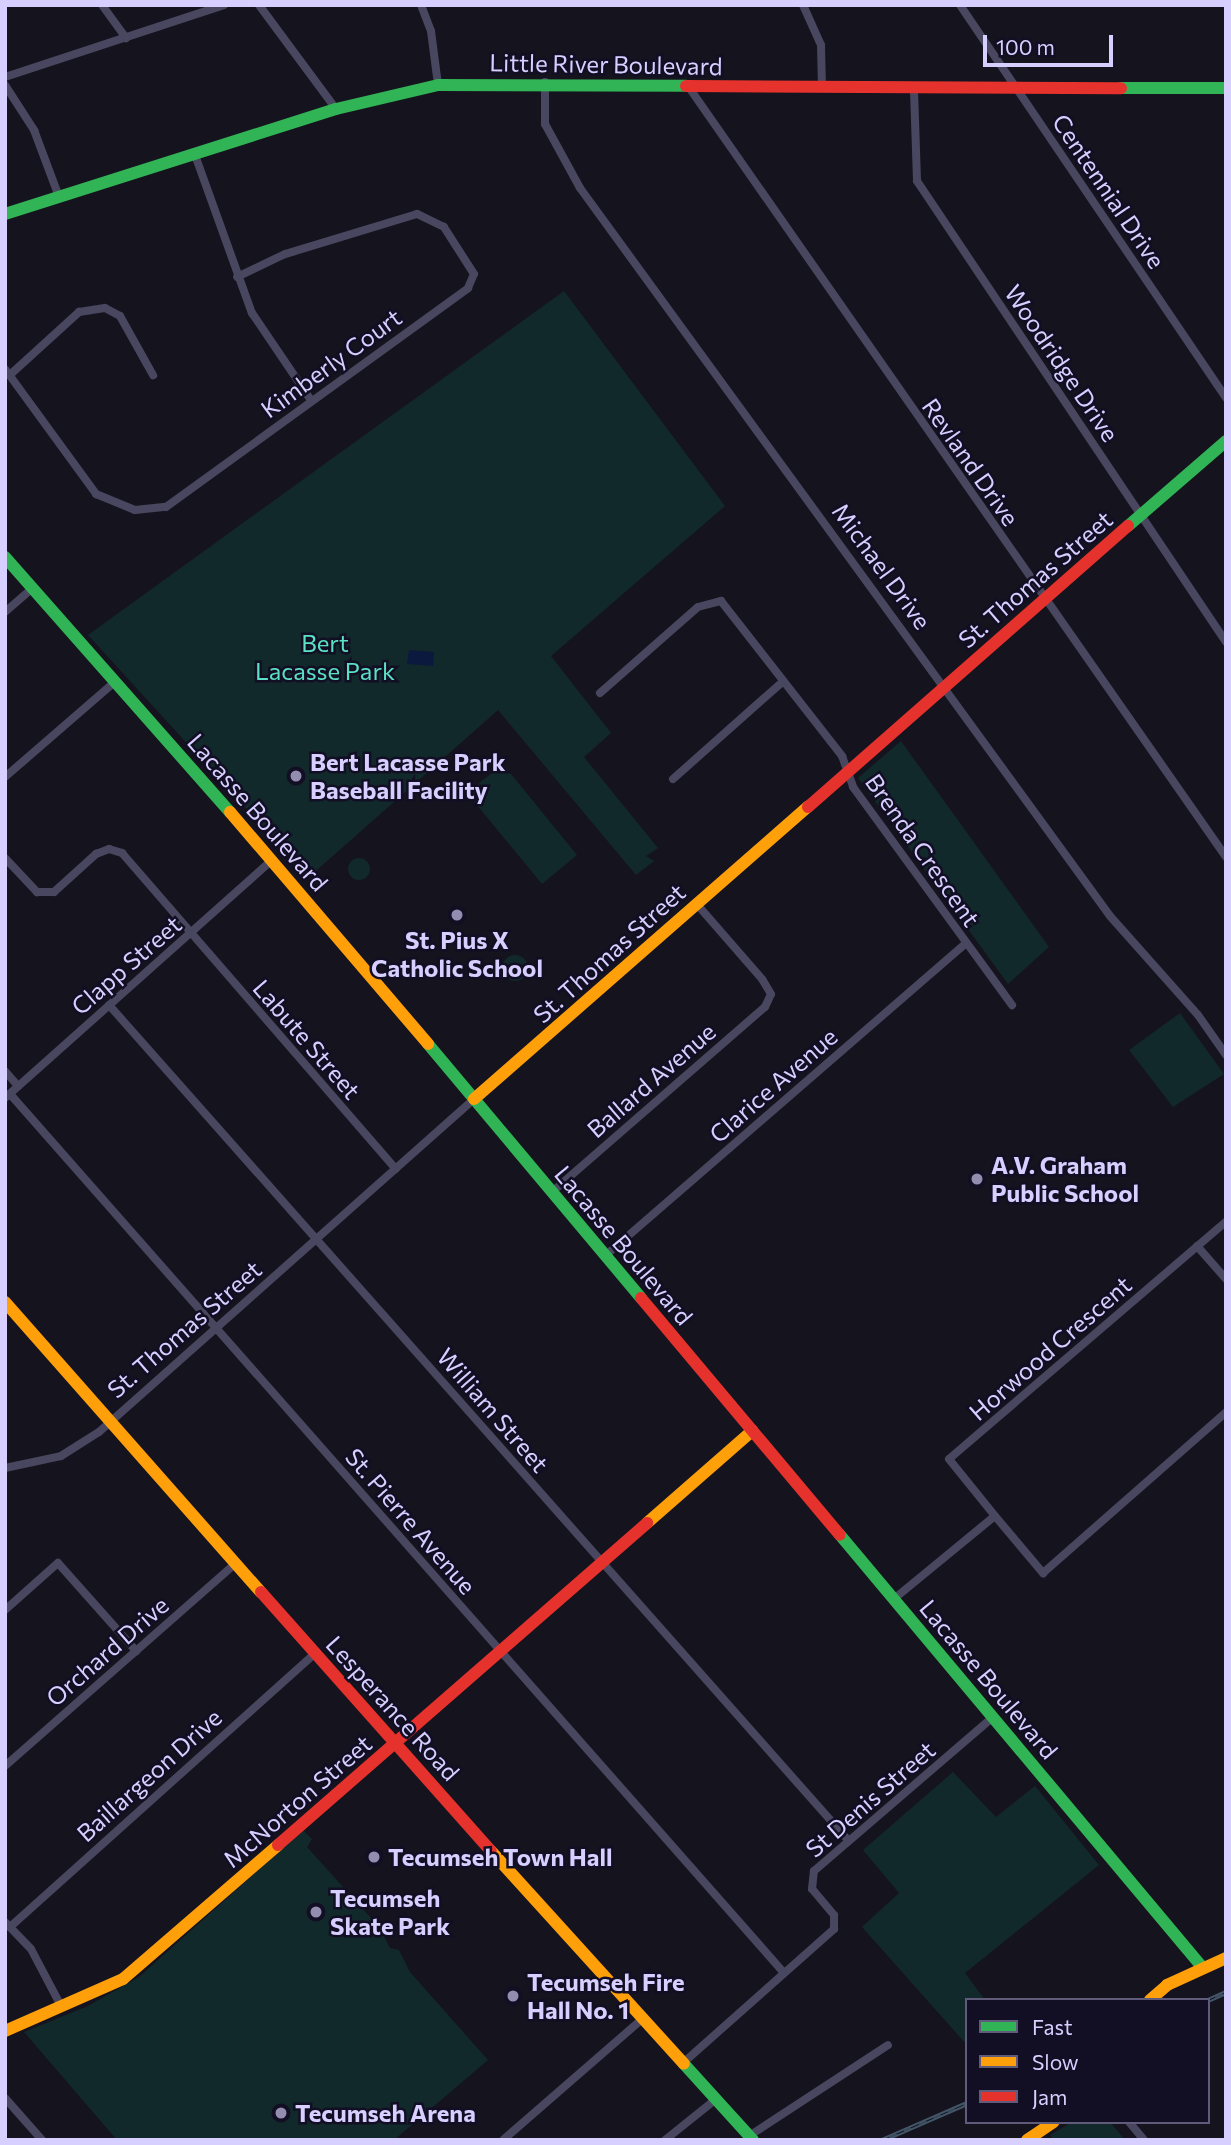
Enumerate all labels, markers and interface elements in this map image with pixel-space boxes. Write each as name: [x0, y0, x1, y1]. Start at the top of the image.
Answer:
scale bar: [986, 21, 1116, 65]
text: 100 m: [996, 34, 1055, 59]
street label: Little River Boulevard: [489, 48, 723, 80]
street label: Centennial Drive: [1047, 108, 1171, 274]
street label: Woodridge Drive: [999, 279, 1125, 447]
street label: Kimberly Court: [255, 302, 407, 424]
street label: Revland Drive: [917, 393, 1025, 531]
street label: Michael Drive: [827, 497, 937, 635]
street label: St. Thomas Street: [952, 504, 1118, 654]
park label: Bert Lacasse Park: [255, 629, 395, 685]
street label: Lacasse Boulevard: [182, 727, 334, 897]
place label: Bert Lacasse Park Baseball Facility: [310, 748, 505, 804]
marker: Bert Lacasse Park Baseball Facility: [288, 768, 304, 784]
street label: Brenda Crescent: [860, 768, 986, 932]
street label: St. Thomas Street: [527, 877, 691, 1029]
marker: St. Pius X Catholic School: [449, 907, 465, 923]
street label: Clapp Street: [65, 910, 187, 1020]
place label: St. Pius X Catholic School: [371, 926, 543, 982]
street label: Labute Street: [247, 973, 367, 1105]
street label: Ballard Avenue: [581, 1017, 721, 1143]
street label: Clarice Avenue: [703, 1022, 843, 1148]
place label: A.V. Graham Public School: [991, 1151, 1139, 1207]
street label: Lacasse Boulevard: [549, 1159, 699, 1331]
marker: A.V. Graham Public School: [969, 1171, 985, 1187]
street label: St. Thomas Street: [101, 1254, 267, 1404]
street label: Horwood Crescent: [963, 1270, 1137, 1426]
street label: William Street: [431, 1342, 555, 1478]
street label: St. Pierre Avenue: [340, 1442, 482, 1600]
street label: Orchard Drive: [40, 1590, 174, 1712]
street label: Lacasse Boulevard: [914, 1593, 1064, 1765]
street label: Lesperance Road: [320, 1630, 466, 1786]
street label: Baillargeon Drive: [71, 1703, 227, 1847]
street label: McNorton Street: [217, 1729, 377, 1873]
street label: St Denis Street: [799, 1735, 941, 1863]
place label: Tecumseh Town Hall: [388, 1843, 613, 1871]
marker: Tecumseh Town Hall: [366, 1849, 382, 1865]
place label: Tecumseh Skate Park: [330, 1884, 450, 1940]
marker: Tecumseh Skate Park: [308, 1904, 324, 1920]
place label: Tecumseh Fire Hall No. 1: [527, 1968, 685, 2024]
marker: Tecumseh Fire Hall No. 1: [505, 1988, 521, 2004]
legend: [965, 1998, 1210, 2124]
text: Fast: [1032, 2014, 1073, 2039]
text: Slow: [1032, 2049, 1079, 2074]
text: Jam: [1032, 2084, 1067, 2109]
place label: Tecumseh Arena: [295, 2099, 476, 2127]
marker: Tecumseh Arena: [273, 2105, 289, 2121]

